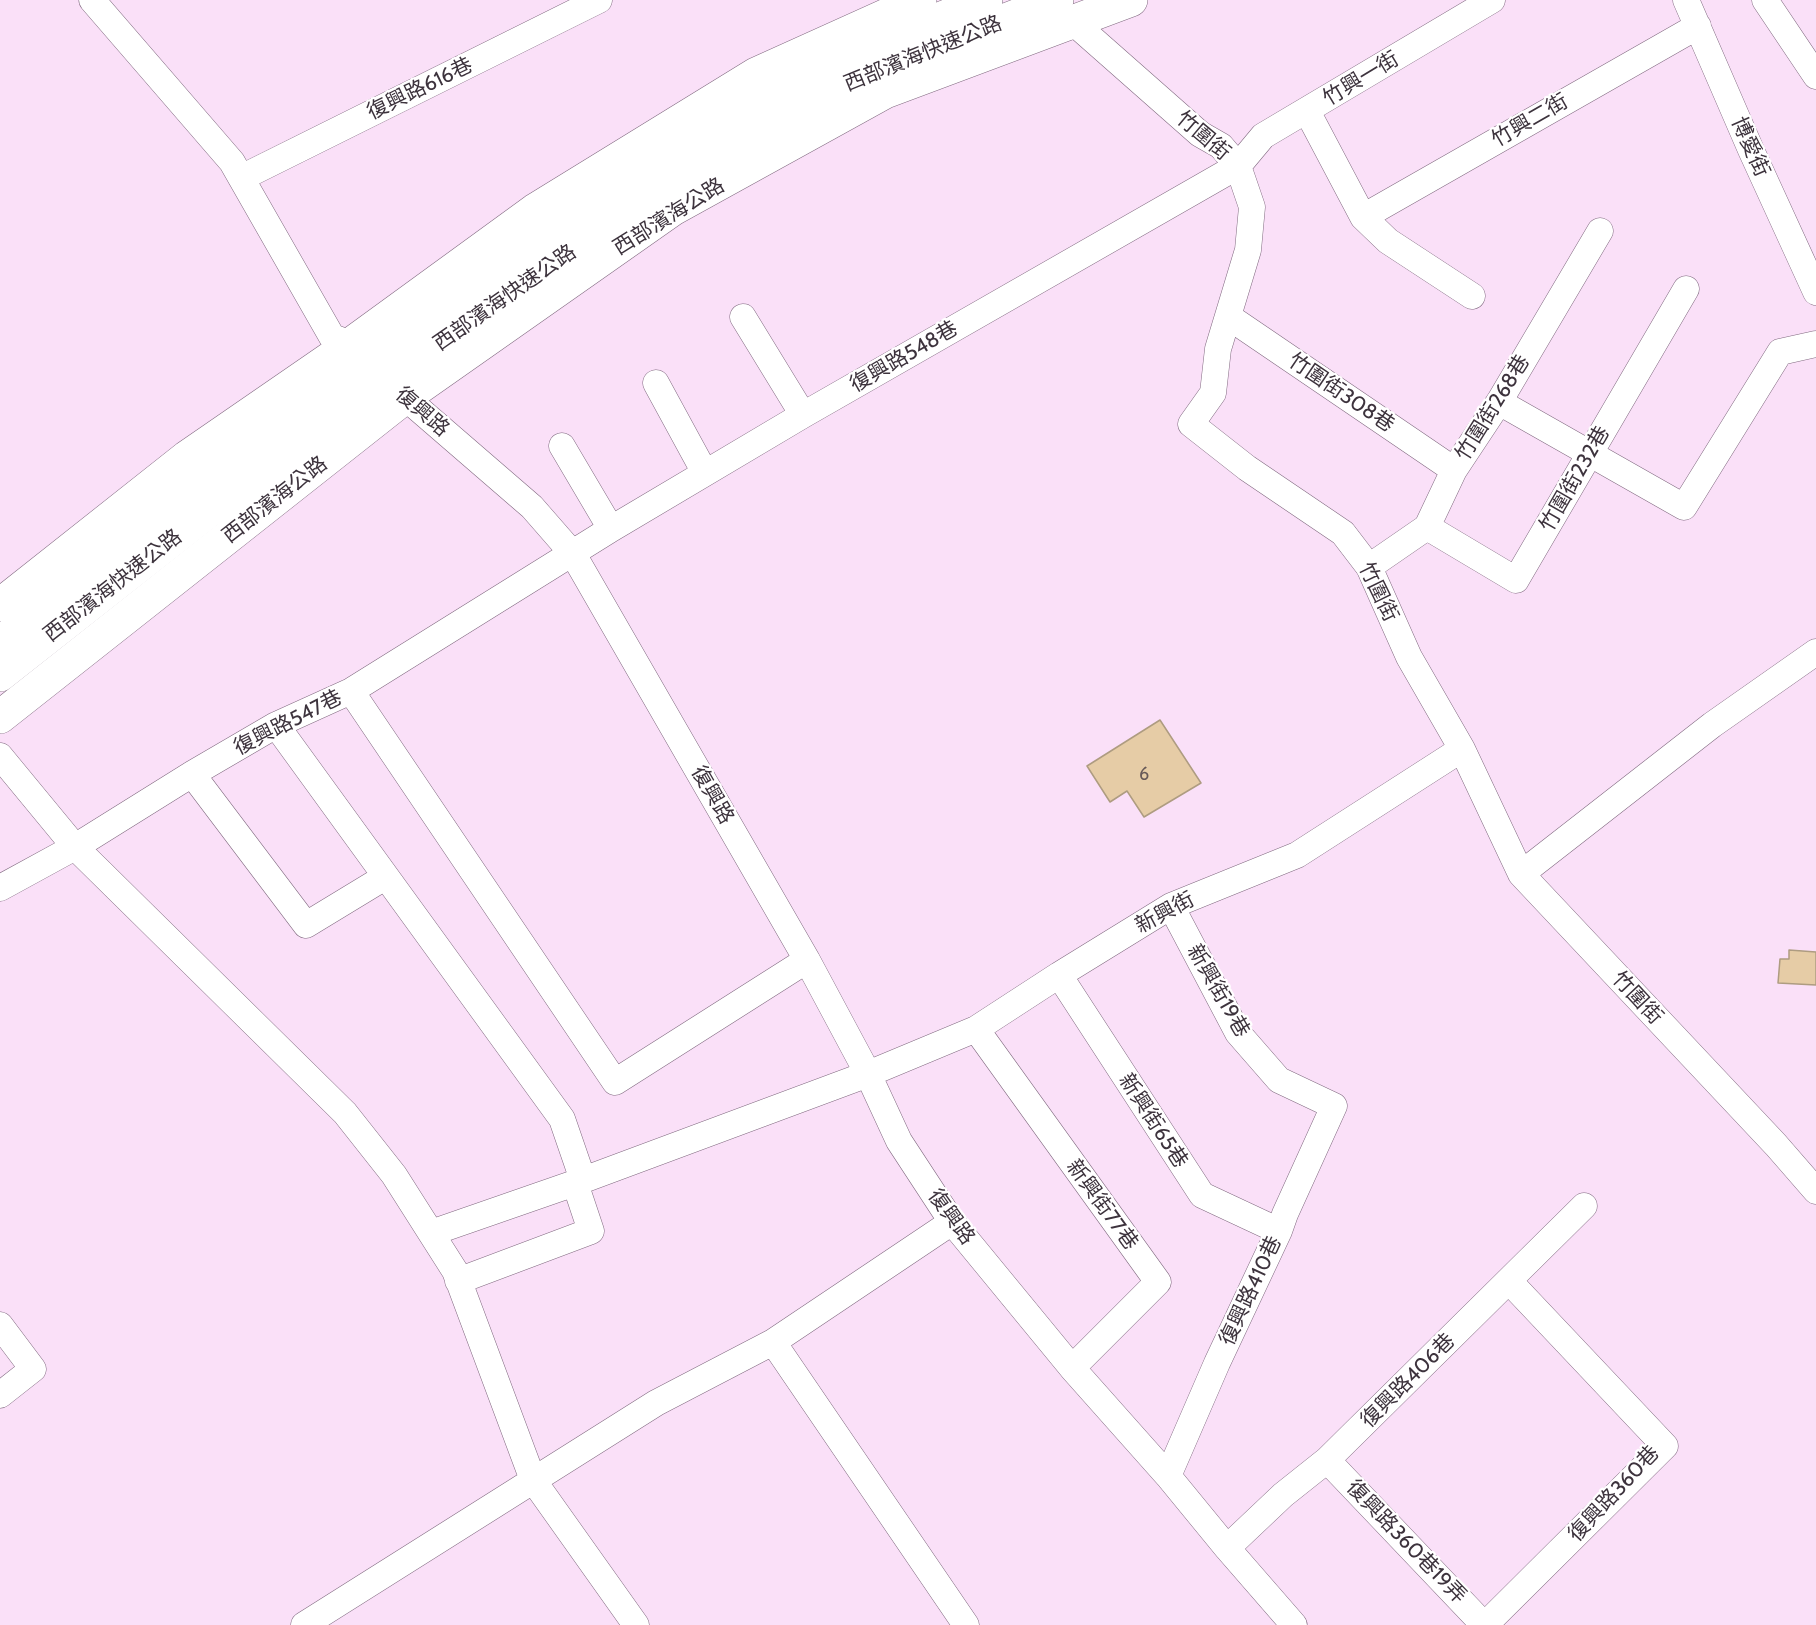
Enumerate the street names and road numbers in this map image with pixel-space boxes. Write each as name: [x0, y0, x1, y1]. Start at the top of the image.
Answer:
street label: 西部濱海快速公路: [840, 11, 1006, 97]
street label: 竹興一街: [1319, 47, 1403, 111]
street label: 復興路616巷: [363, 53, 477, 125]
street label: 竹興二街: [1487, 89, 1573, 153]
street label: 竹圍街: [1171, 106, 1235, 166]
street label: 博愛街: [1726, 113, 1774, 181]
street label: 西部濱海公路: [609, 173, 729, 261]
street label: 西部濱海快速公路: [429, 239, 581, 357]
street label: 復興路548巷: [846, 316, 962, 398]
street label: 竹圍街308巷: [1283, 348, 1399, 438]
street label: 竹圍街268巷: [1451, 351, 1535, 465]
street label: 復興路: [390, 382, 454, 442]
street label: 竹圍街232巷: [1535, 422, 1615, 536]
street label: 西部濱海公路: [218, 451, 332, 549]
street label: 西部濱海快速公路: [39, 524, 187, 648]
street label: 竹圍街: [1353, 558, 1403, 626]
street label: 復興路547巷: [230, 685, 346, 761]
street label: 復興路: [685, 761, 739, 829]
street label: 新興街: [1131, 887, 1199, 939]
street label: 新興街19巷: [1181, 940, 1255, 1042]
street label: 竹圍街: [1606, 966, 1668, 1030]
street label: 新興街65巷: [1113, 1069, 1193, 1173]
street label: 新興街77巷: [1061, 1155, 1143, 1255]
street label: 復興路: [922, 1184, 980, 1250]
street label: 復興路410巷: [1215, 1232, 1287, 1350]
street label: 復興路406巷: [1356, 1329, 1460, 1433]
street label: 復興路360巷: [1563, 1441, 1665, 1547]
street label: 復興路360巷19弄: [1341, 1475, 1471, 1609]

